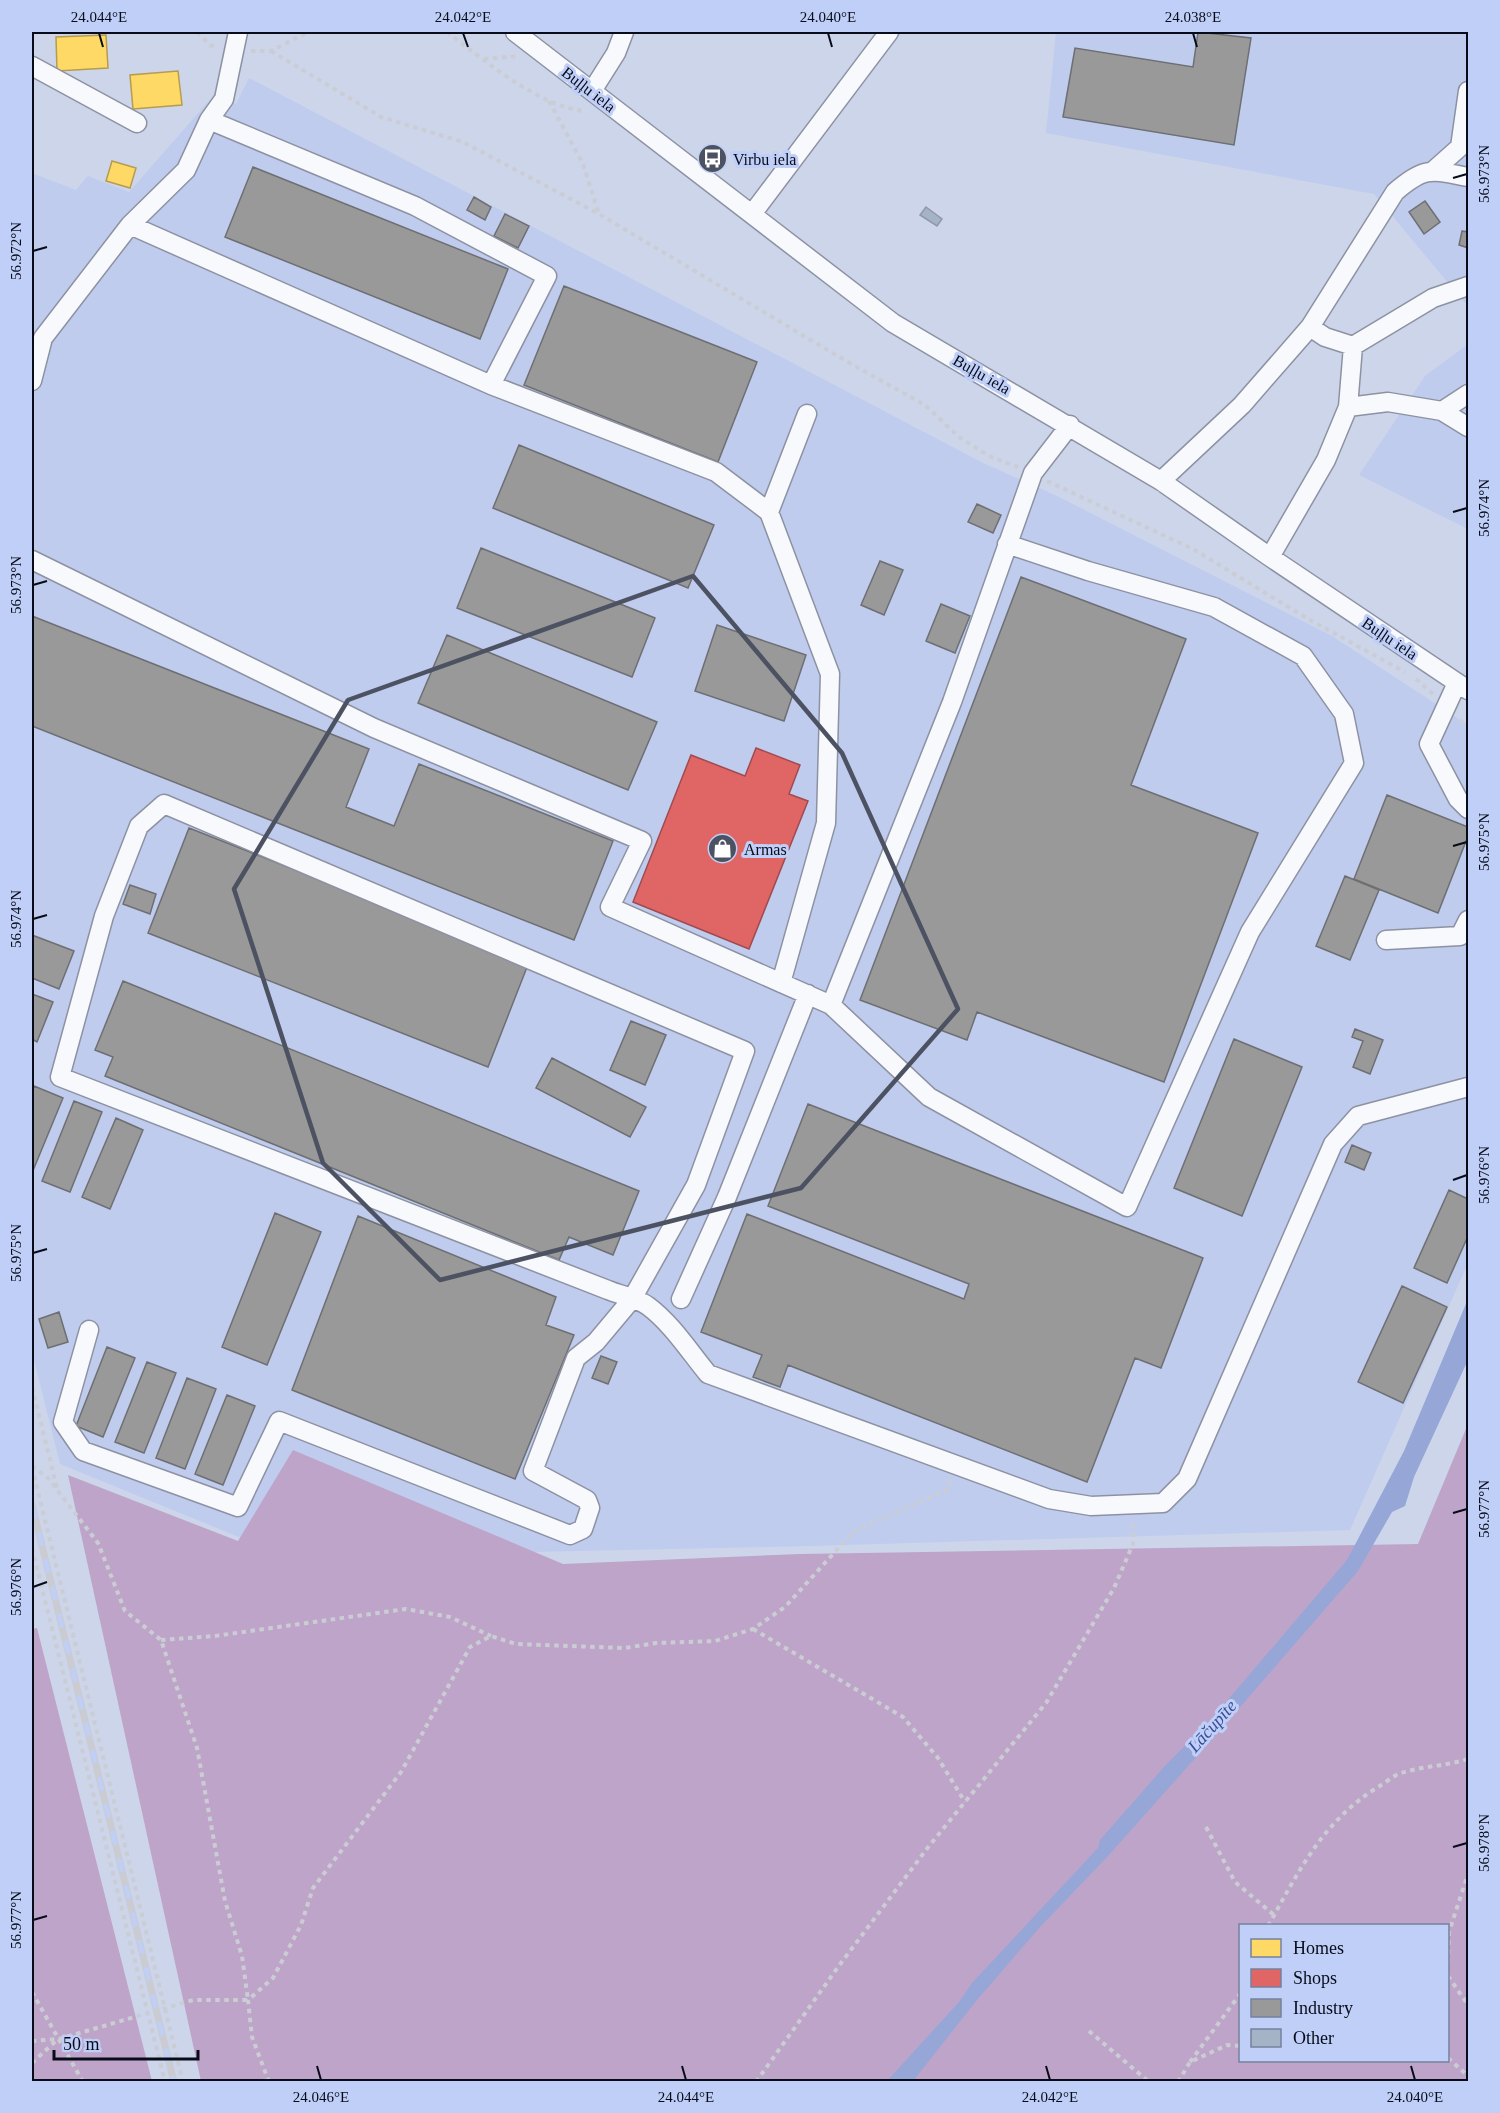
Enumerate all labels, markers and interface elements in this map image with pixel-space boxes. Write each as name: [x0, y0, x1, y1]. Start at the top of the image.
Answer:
text: 24.044°E: [71, 9, 127, 25]
text: 24.042°E: [435, 9, 491, 25]
text: 24.040°E: [800, 9, 856, 25]
text: 24.038°E: [1165, 9, 1221, 25]
street label: Buļļu iela: [558, 63, 619, 116]
bus stop icon: Virbu iela: [696, 143, 728, 175]
text: 56.973°N: [1476, 145, 1492, 203]
place label: Virbu iela: [733, 151, 796, 168]
text: 56.972°N: [8, 222, 24, 280]
street label: Buļļu iela: [950, 351, 1013, 398]
text: 56.974°N: [1476, 479, 1492, 537]
text: 56.973°N: [8, 556, 24, 614]
street label: Buļļu iela: [1358, 614, 1420, 664]
text: 56.975°N: [1476, 813, 1492, 871]
shop icon: Armas: [707, 833, 739, 865]
place label: Armas: [744, 841, 787, 858]
text: 56.974°N: [8, 890, 24, 948]
text: 56.976°N: [1476, 1146, 1492, 1204]
text: 56.975°N: [8, 1224, 24, 1282]
text: 56.977°N: [1476, 1480, 1492, 1538]
text: 56.976°N: [8, 1558, 24, 1616]
water label: Lāčupīte: [1183, 1696, 1241, 1757]
text: 56.978°N: [1476, 1814, 1492, 1872]
text: 56.977°N: [8, 1891, 24, 1949]
legend: [1239, 1924, 1449, 2062]
text: Homes: [1293, 1938, 1344, 1958]
text: Shops: [1293, 1968, 1337, 1988]
text: Industry: [1293, 1998, 1353, 2018]
scale bar: [54, 2023, 198, 2061]
text: Other: [1293, 2028, 1334, 2048]
text: 50 m: [63, 2034, 100, 2054]
text: 24.046°E: [293, 2089, 349, 2105]
text: 24.044°E: [658, 2089, 714, 2105]
text: 24.042°E: [1022, 2089, 1078, 2105]
text: 24.040°E: [1387, 2089, 1443, 2105]

